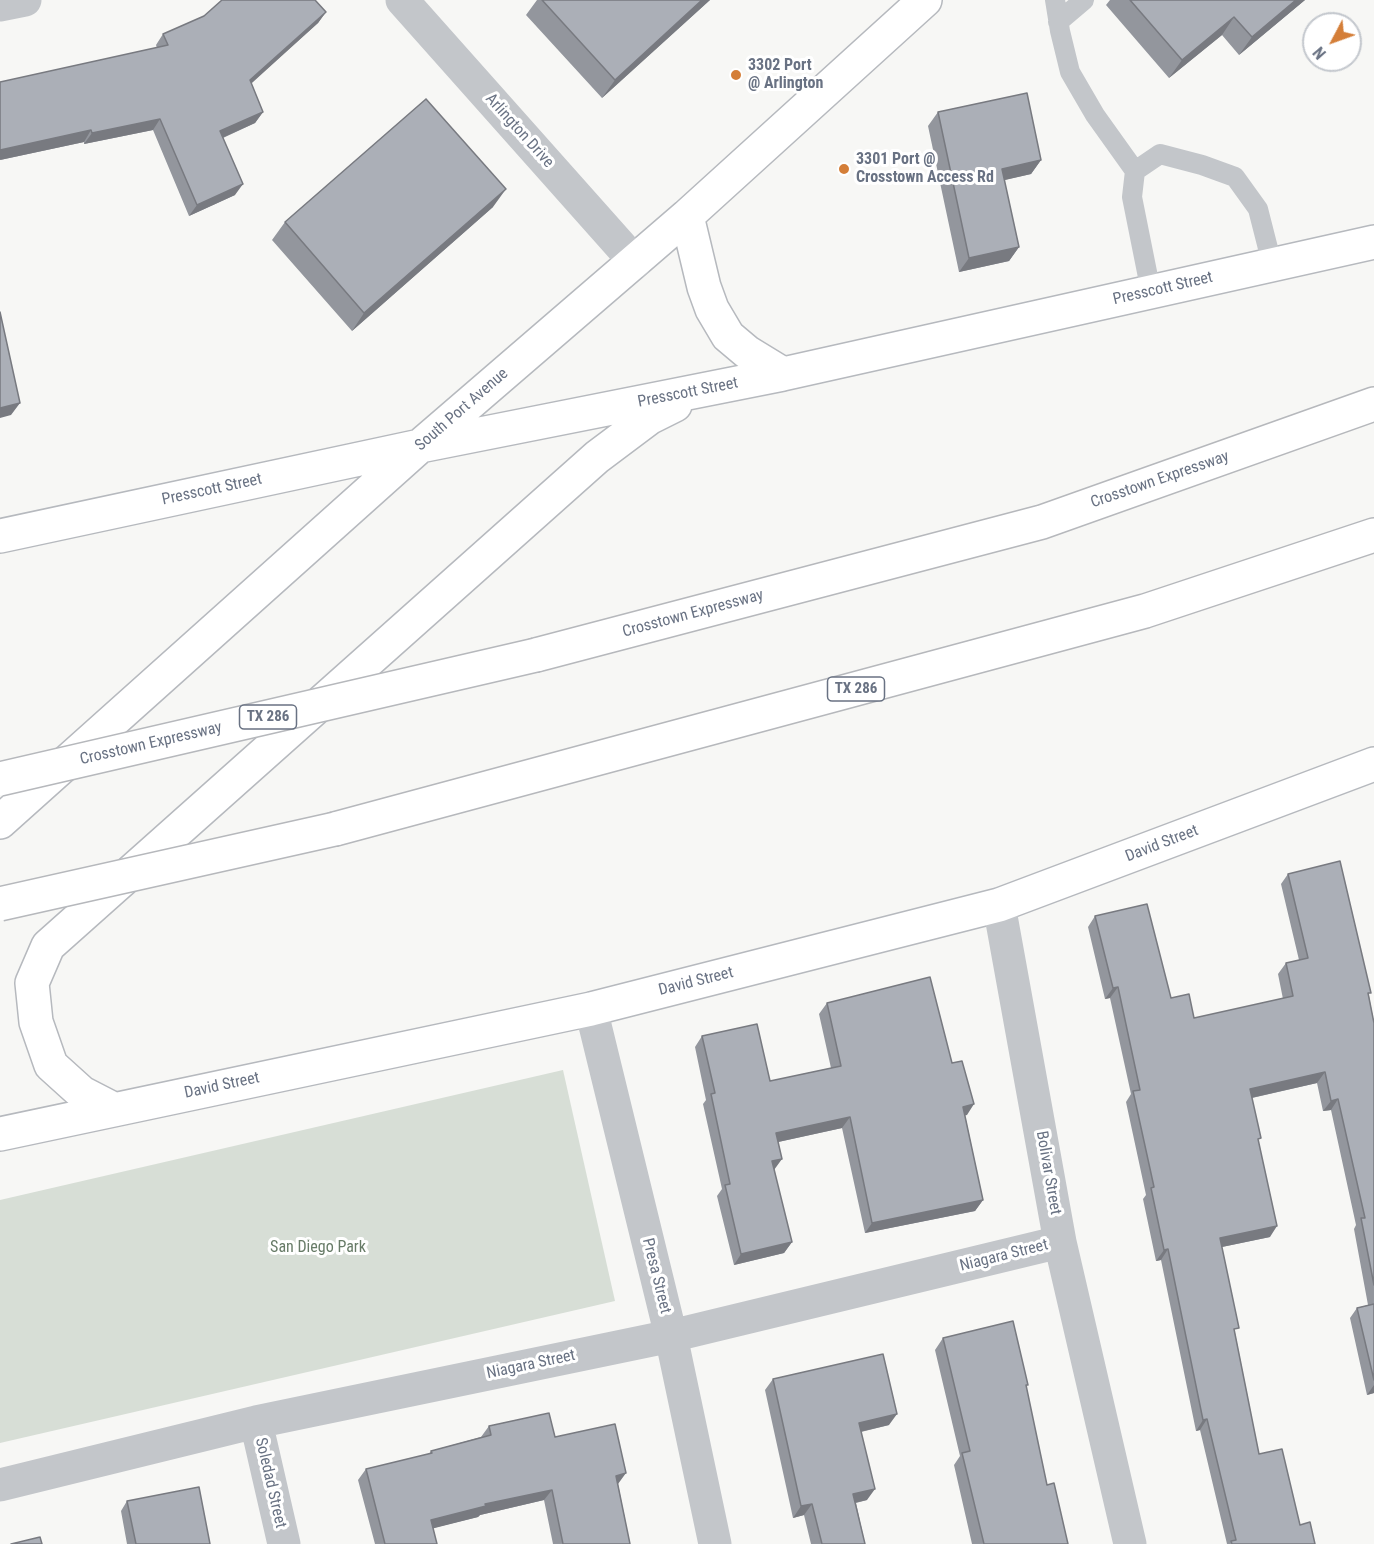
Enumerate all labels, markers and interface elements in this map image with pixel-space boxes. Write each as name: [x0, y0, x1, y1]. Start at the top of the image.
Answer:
north arrow: [1302, 12, 1362, 72]
text: N: [1309, 43, 1330, 63]
place label: 3302 Port @ Arlington: [748, 56, 823, 94]
marker: 3302 Port @ Arlington: [729, 68, 743, 82]
street label: Arlington Drive: [481, 90, 557, 172]
place label: 3301 Port @ Crosstown Access Rd: [856, 150, 994, 188]
marker: 3301 Port @ Crosstown Access Rd: [837, 162, 851, 176]
street label: Presscott Street: [1111, 268, 1215, 310]
street label: South Port Avenue: [412, 364, 512, 456]
street label: Presscott Street: [636, 374, 740, 412]
street label: Crosstown Expressway: [1088, 447, 1232, 513]
street label: Presscott Street: [160, 470, 264, 510]
street label: Crosstown Expressway: [620, 586, 766, 642]
road number: TX 286: [828, 677, 884, 701]
road number: TX 286: [240, 705, 296, 729]
street label: Crosstown Expressway: [78, 718, 224, 770]
street label: David Street: [1123, 821, 1201, 867]
street label: David Street: [657, 963, 735, 1001]
street label: David Street: [183, 1069, 261, 1103]
street label: Bolivar Street: [1031, 1130, 1065, 1216]
street label: Presa Street: [637, 1236, 675, 1316]
street label: Niagara Street: [958, 1236, 1050, 1276]
park label: San Diego Park: [270, 1238, 366, 1258]
street label: Niagara Street: [485, 1346, 577, 1384]
street label: Soledad Street: [250, 1436, 290, 1530]

